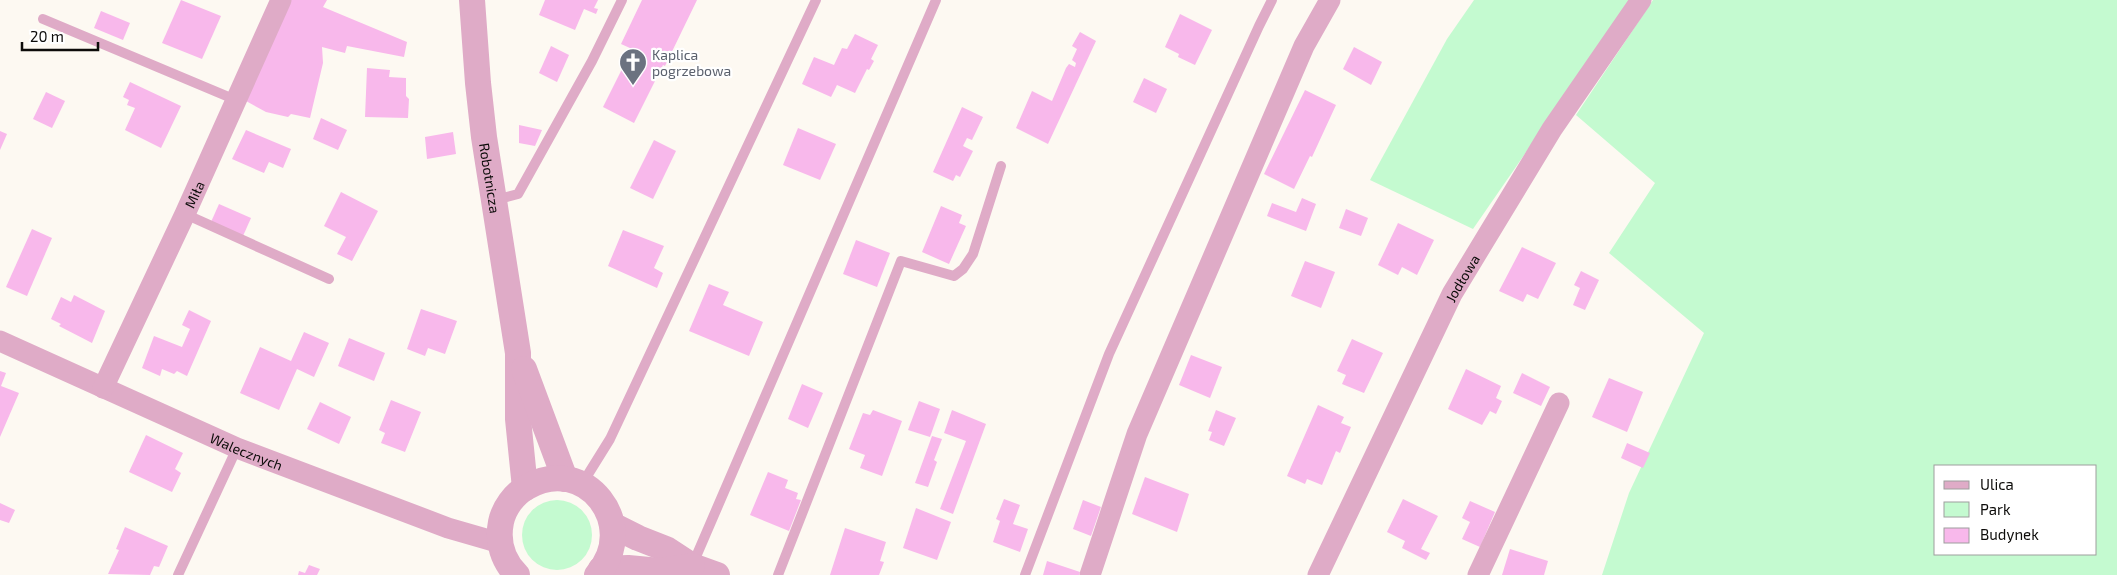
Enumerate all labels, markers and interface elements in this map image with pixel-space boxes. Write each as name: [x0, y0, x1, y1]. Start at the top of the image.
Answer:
scale bar: [22, 20, 99, 52]
text: 20 m: [30, 27, 64, 45]
place label: Kaplica pogrzebowa: [652, 46, 731, 79]
church icon: Kaplica pogrzebowa: [618, 47, 648, 86]
street label: Robotnicza: [477, 141, 504, 214]
street label: Miła: [180, 178, 207, 211]
street label: Jodłowa: [1441, 251, 1483, 304]
street label: Walecznych: [208, 429, 285, 473]
legend: [1934, 465, 2097, 555]
text: Ulica: [1980, 475, 2014, 493]
text: Park: [1980, 500, 2011, 518]
text: Budynek: [1980, 525, 2039, 543]

